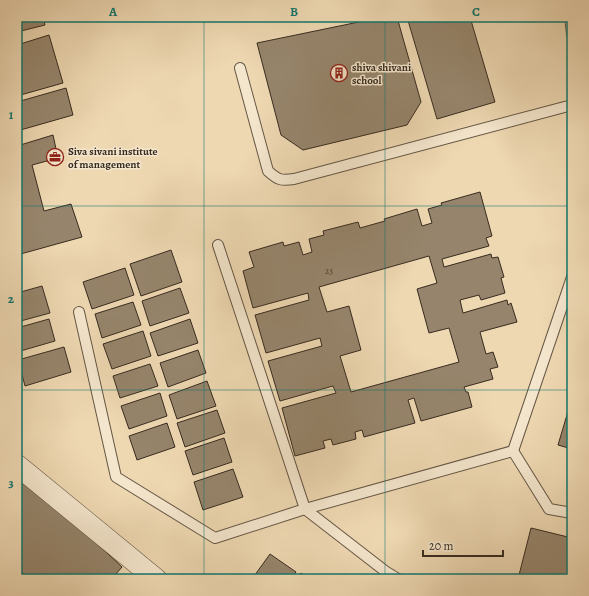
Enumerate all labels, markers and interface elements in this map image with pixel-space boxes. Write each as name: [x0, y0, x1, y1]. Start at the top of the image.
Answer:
text: A: [108, 3, 118, 20]
text: B: [290, 3, 298, 20]
text: C: [472, 3, 480, 20]
place label: shiva shivani school: [352, 60, 411, 88]
building icon: shiva shivani school: [329, 63, 349, 83]
text: 1: [9, 106, 14, 123]
place label: Siva sivani institute of management: [68, 144, 158, 172]
office icon: Siva sivani institute of management: [45, 147, 65, 167]
house number: 23: [325, 265, 333, 277]
text: 2: [8, 290, 15, 307]
text: 3: [8, 474, 14, 491]
scale bar: [423, 532, 503, 558]
text: 20 m: [429, 538, 453, 554]

